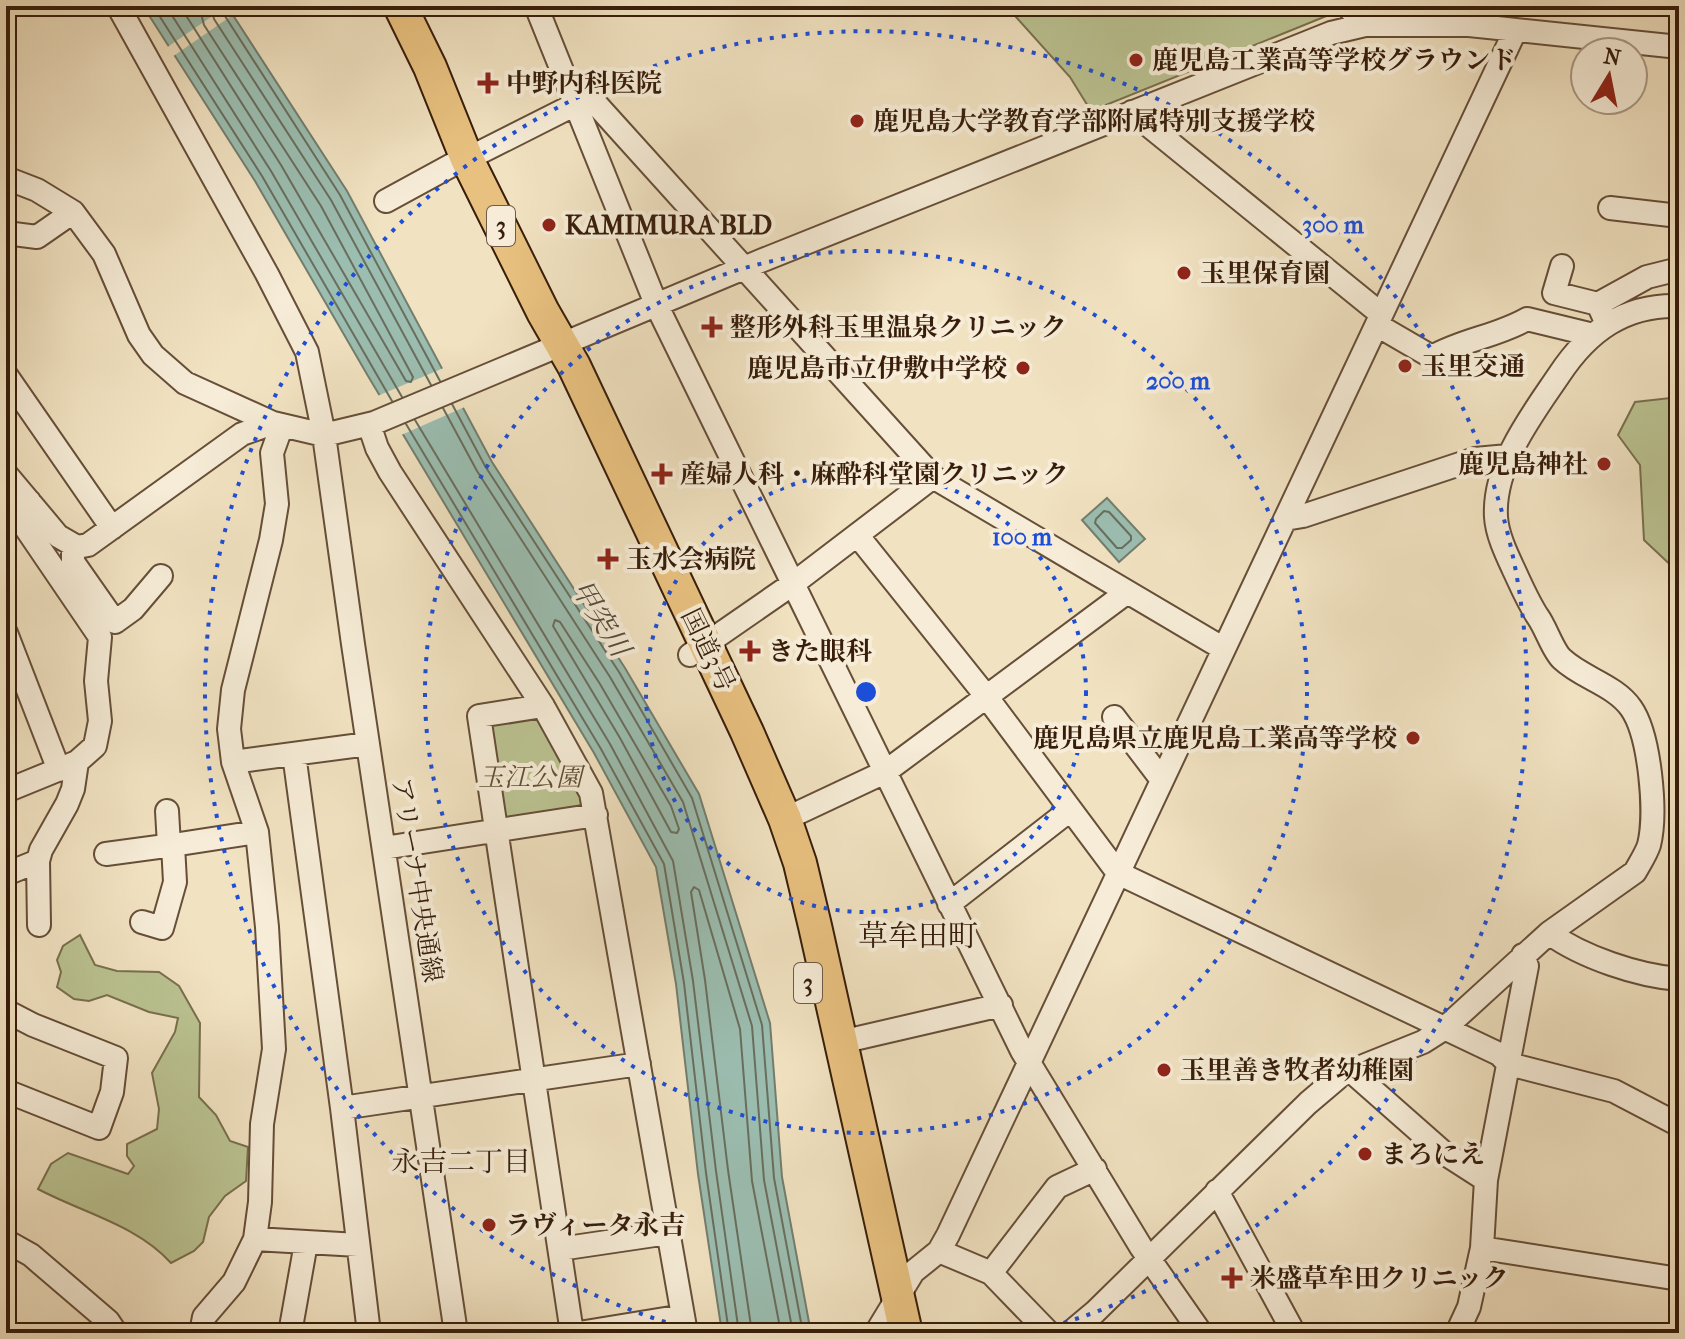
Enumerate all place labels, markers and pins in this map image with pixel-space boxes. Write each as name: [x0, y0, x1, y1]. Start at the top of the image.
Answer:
place label: 鹿児島工業高等学校グラウンド: [1152, 45, 1516, 76]
marker: 鹿児島工業高等学校グラウンド: [1127, 51, 1145, 69]
place label: 中野内科医院: [506, 68, 662, 99]
marker: 中野内科医院: [477, 72, 499, 94]
place label: 鹿児島大学教育学部附属特別支援学校: [873, 106, 1315, 137]
marker: 鹿児島大学教育学部附属特別支援学校: [848, 112, 866, 130]
place label: KAMIMURA BLD: [565, 210, 772, 241]
marker: KAMIMURA BLD: [540, 216, 558, 234]
place label: 玉里保育園: [1200, 258, 1330, 289]
marker: 玉里保育園: [1175, 264, 1193, 282]
place label: 整形外科玉里温泉クリニック: [730, 312, 1066, 343]
marker: 整形外科玉里温泉クリニック: [701, 316, 723, 338]
place label: 玉里交通: [1421, 351, 1525, 382]
place label: 鹿児島市立伊敷中学校: [747, 353, 1007, 384]
marker: 玉里交通: [1396, 357, 1414, 375]
marker: 鹿児島市立伊敷中学校: [1014, 359, 1032, 377]
place label: 鹿児島神社: [1458, 449, 1588, 480]
marker: 鹿児島神社: [1595, 455, 1613, 473]
place label: 産婦人科・麻酔科堂園クリニック: [680, 459, 1068, 490]
marker: 産婦人科・麻酔科堂園クリニック: [651, 463, 673, 485]
place label: 玉水会病院: [626, 544, 756, 575]
marker: 玉水会病院: [597, 548, 619, 570]
place label: きた眼科: [768, 636, 872, 667]
marker: きた眼科: [739, 640, 761, 662]
centre of rings: [852, 678, 880, 706]
place label: 鹿児島県立鹿児島工業高等学校: [1033, 723, 1397, 754]
marker: 鹿児島県立鹿児島工業高等学校: [1404, 729, 1422, 747]
place label: 玉里善き牧者幼稚園: [1180, 1055, 1414, 1086]
marker: 玉里善き牧者幼稚園: [1155, 1061, 1173, 1079]
place label: まろにえ: [1381, 1139, 1485, 1170]
marker: まろにえ: [1356, 1145, 1374, 1163]
place label: ラヴィータ永吉: [505, 1210, 685, 1241]
marker: ラヴィータ永吉: [480, 1216, 498, 1234]
place label: 米盛草牟田クリニック: [1250, 1263, 1508, 1294]
marker: 米盛草牟田クリニック: [1221, 1267, 1243, 1289]

